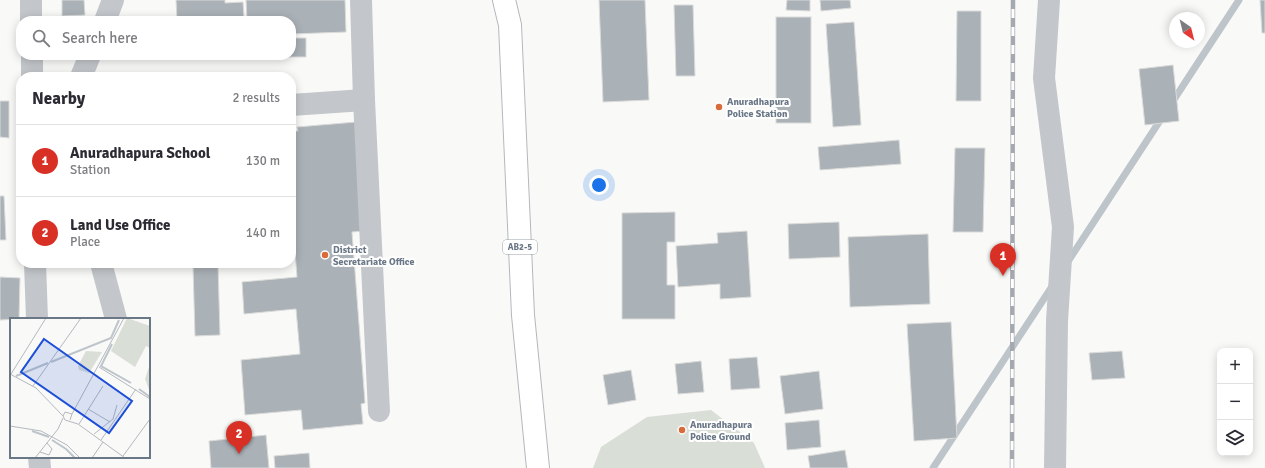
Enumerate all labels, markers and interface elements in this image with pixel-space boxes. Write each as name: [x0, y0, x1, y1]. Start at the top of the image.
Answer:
north arrow: [1169, 12, 1205, 48]
search box: [16, 16, 296, 60]
icon: search: [30, 27, 52, 49]
text: Search here: [62, 29, 138, 47]
text: Nearby: [32, 88, 85, 109]
text: 2 results: [232, 90, 280, 106]
place label: Anuradhapura Police Station: [727, 96, 789, 120]
marker: Anuradhapura Police Station: [714, 102, 724, 112]
text: Anuradhapura School: [70, 144, 210, 162]
text: 1: [41, 153, 49, 169]
text: 130 m: [246, 153, 280, 169]
text: Station: [70, 162, 110, 178]
your location: [589, 175, 609, 195]
text: Land Use Office: [70, 216, 171, 234]
text: 2: [41, 225, 49, 241]
text: 140 m: [246, 225, 280, 241]
text: Place: [70, 234, 100, 250]
road number: AB2-5: [503, 240, 537, 254]
pin: 1: [990, 243, 1016, 276]
place label: District Secretariate Office: [333, 244, 415, 268]
marker: District Secretariate Office: [320, 250, 330, 260]
inset map: [10, 318, 150, 458]
map controls: [1217, 348, 1253, 456]
button: +: [1217, 348, 1253, 384]
button: −: [1217, 384, 1253, 420]
place label: Anuradhapura Police Ground: [690, 419, 752, 443]
button: layers: [1217, 420, 1253, 456]
pin: 2: [226, 421, 252, 454]
marker: Anuradhapura Police Ground: [677, 425, 687, 435]

